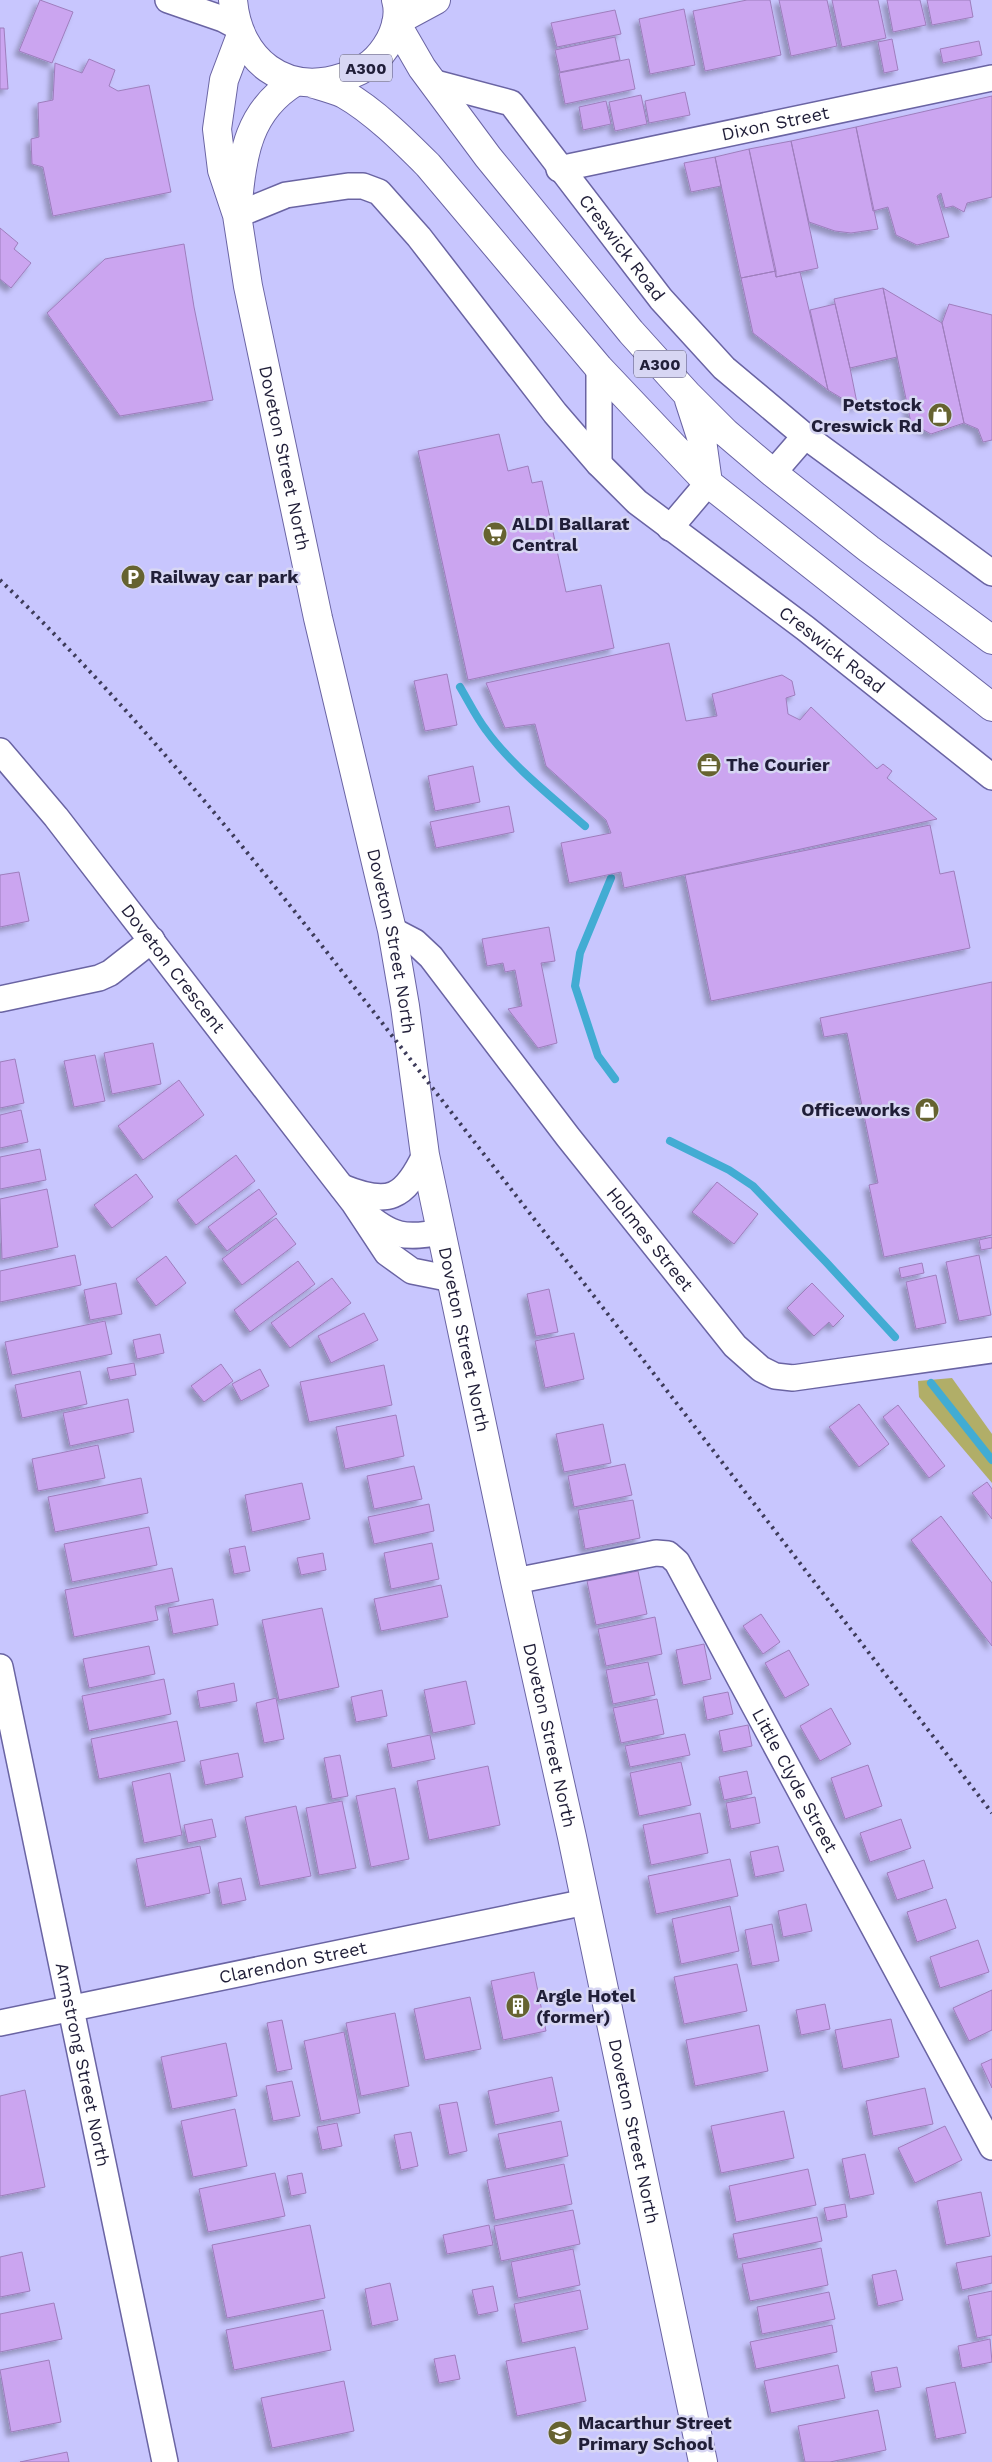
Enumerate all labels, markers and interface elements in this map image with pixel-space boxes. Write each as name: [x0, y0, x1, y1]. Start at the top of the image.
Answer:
road number: A300: [340, 54, 392, 82]
street label: Dixon Street: [720, 101, 831, 145]
street label: Creswick Road: [575, 190, 670, 305]
road number: A300: [634, 350, 686, 378]
street label: Doveton Street North: [255, 363, 315, 552]
place label: Petstock Creswick Rd: [811, 394, 923, 436]
shop icon: Petstock Creswick Rd: [927, 402, 953, 428]
place label: ALDI Ballarat Central: [512, 513, 630, 555]
supermarket icon: ALDI Ballarat Central: [482, 521, 508, 547]
parking icon: Railway car park: [120, 564, 146, 590]
place label: Railway car park: [150, 566, 299, 587]
street label: Creswick Road: [775, 601, 889, 697]
office icon: The Courier: [696, 752, 722, 778]
place label: The Courier: [726, 754, 830, 775]
street label: Doveton Street North: [363, 846, 420, 1035]
street label: Doveton Crescent: [117, 900, 230, 1037]
shop icon: Officeworks: [914, 1097, 940, 1123]
place label: Officeworks: [801, 1099, 910, 1120]
street label: Holmes Street: [602, 1183, 698, 1295]
street label: Doveton Street North: [435, 1245, 494, 1434]
street label: Doveton Street North: [519, 1641, 581, 1830]
street label: Little Clyde Street: [748, 1705, 843, 1856]
street label: Clarendon Street: [217, 1936, 369, 1988]
street label: Armstrong Street North: [52, 1960, 114, 2168]
place label: Argle Hotel (former): [536, 1985, 636, 2027]
building icon: Argle Hotel (former): [505, 1993, 531, 2019]
street label: Doveton Street North: [605, 2037, 664, 2226]
place label: Macarthur Street Primary School: [578, 2412, 732, 2454]
school or university icon: Macarthur Street Primary School: [547, 2420, 573, 2446]

